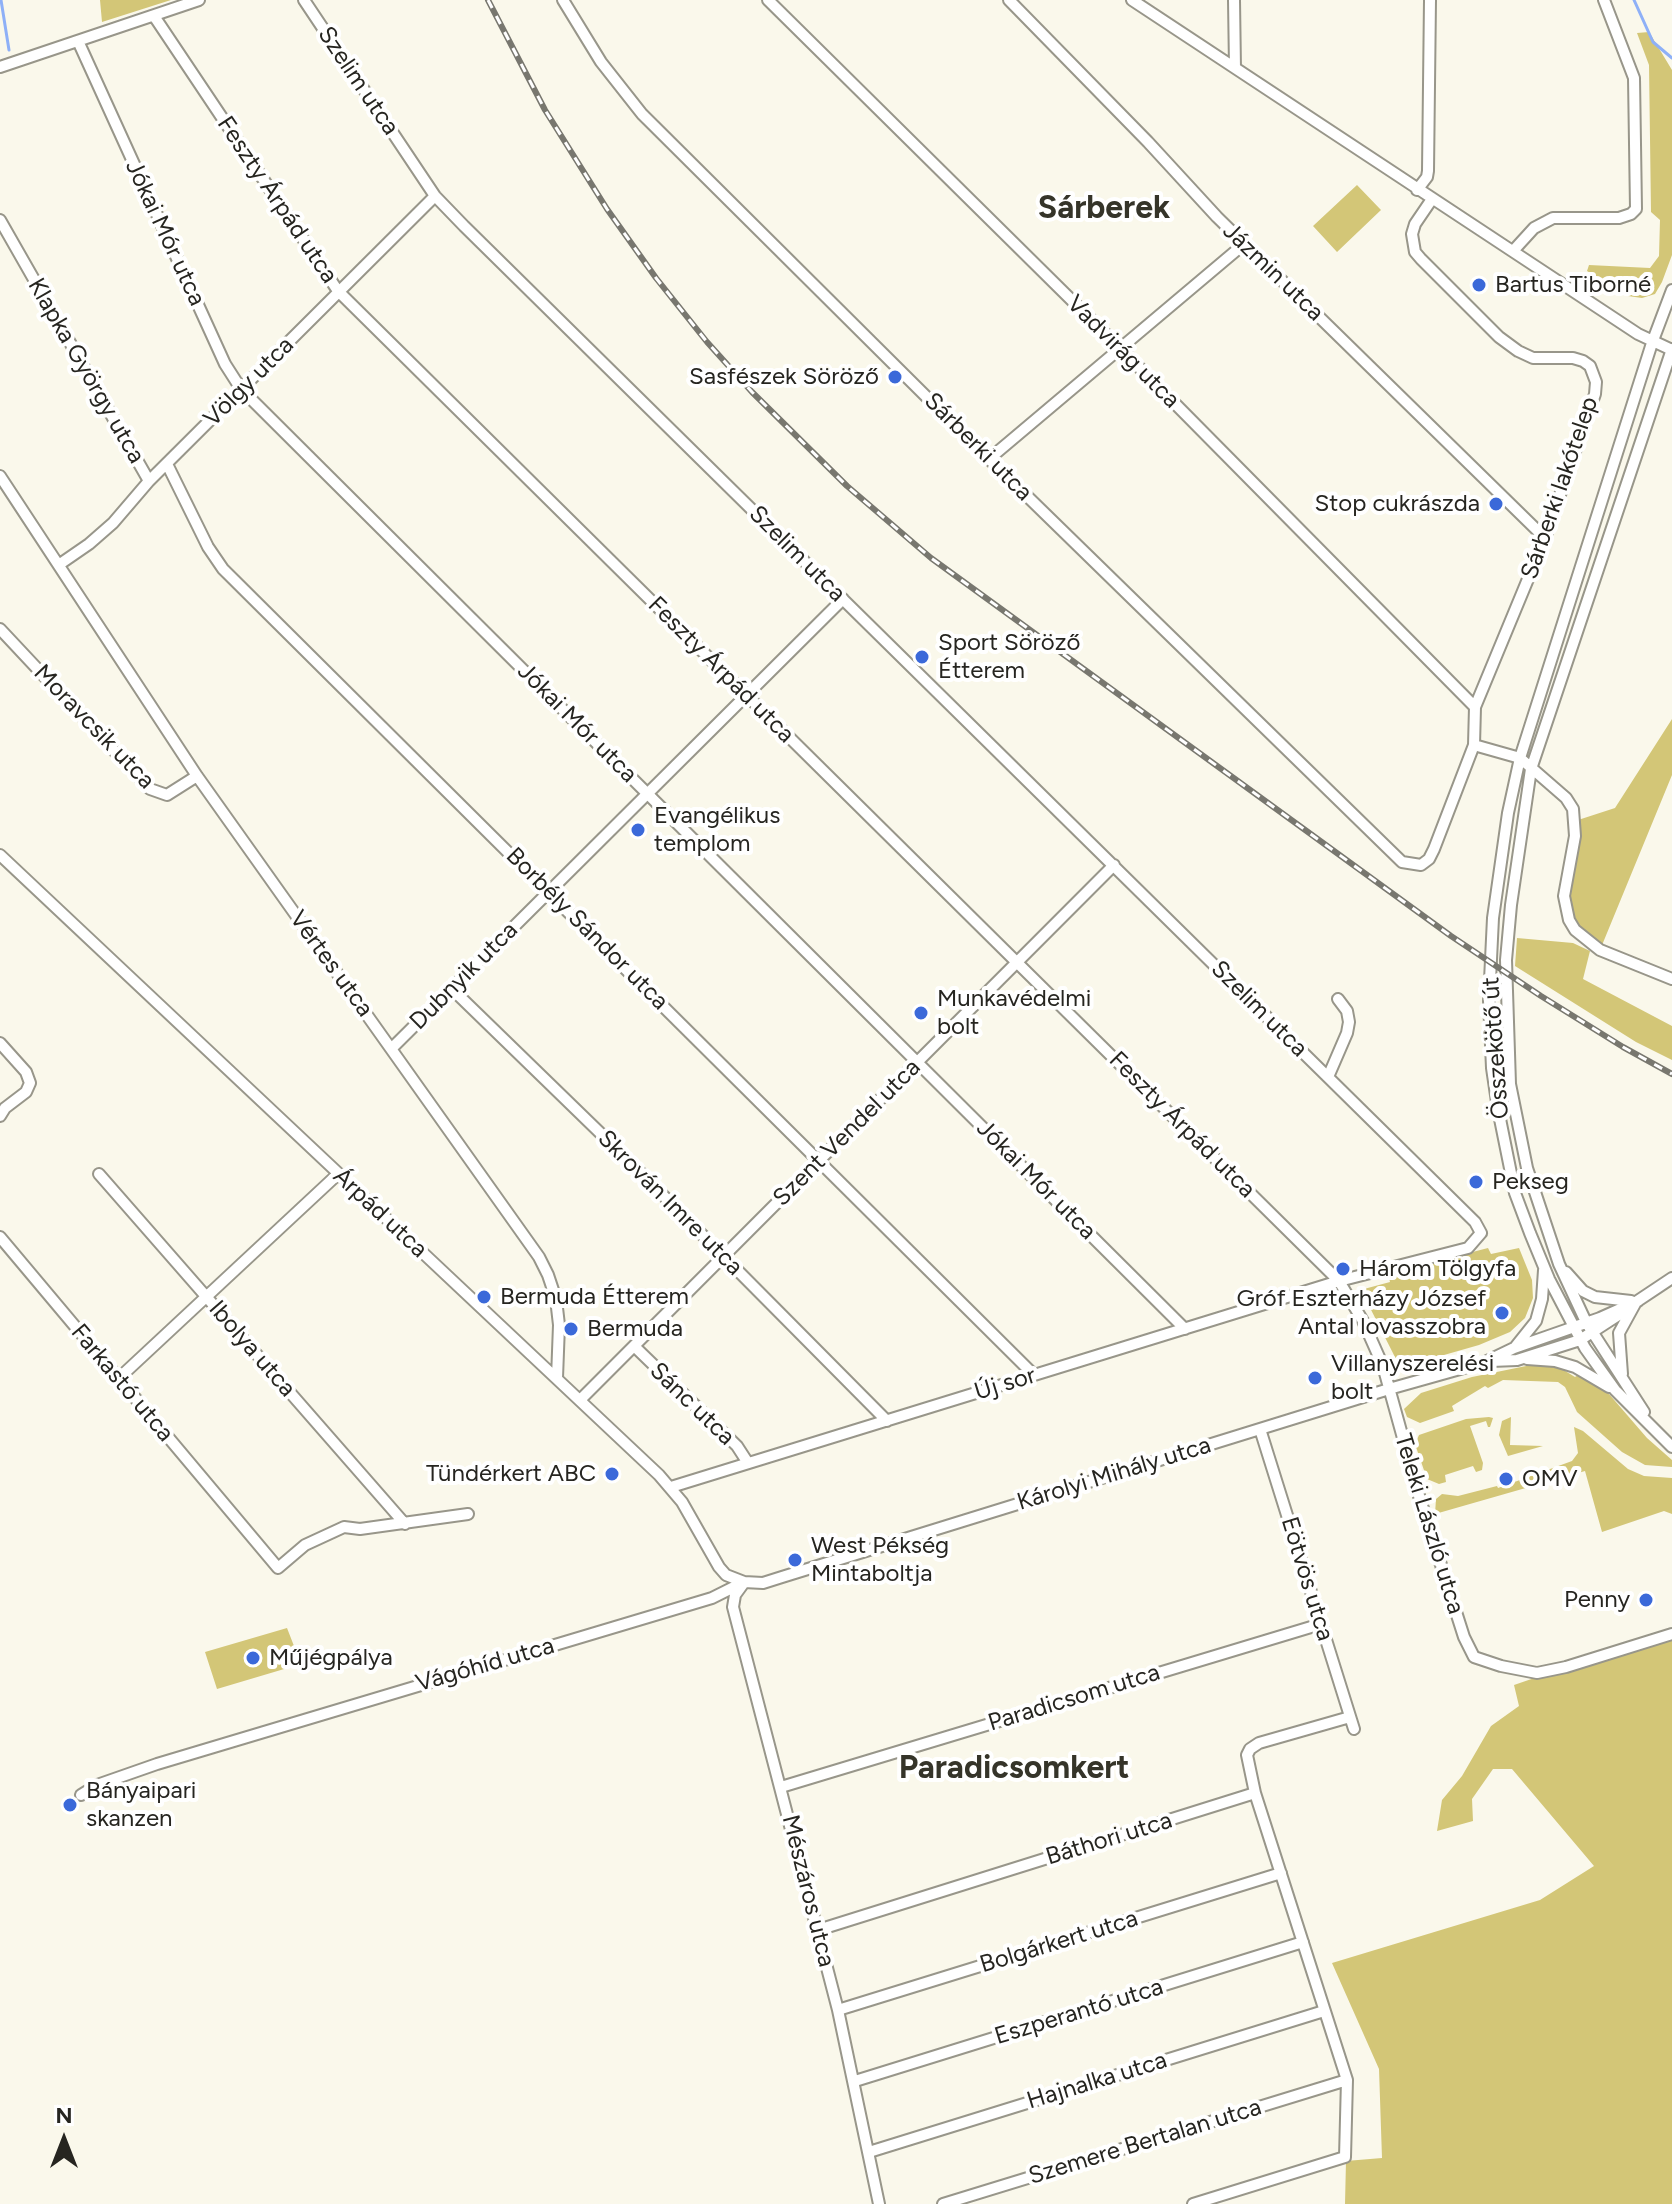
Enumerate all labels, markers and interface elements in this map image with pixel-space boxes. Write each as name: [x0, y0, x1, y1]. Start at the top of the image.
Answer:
street label: Szelim utca: [311, 21, 405, 141]
street label: Feszty Árpád utca: [211, 111, 343, 289]
street label: Jókai Mór utca: [119, 156, 211, 310]
district label: Sárberek: [1038, 190, 1170, 228]
street label: Jázmin utca: [1216, 217, 1330, 327]
place label: Bartus Tiborné: [1495, 271, 1651, 299]
street label: Klapka György utca: [21, 273, 151, 469]
marker: Bartus Tiborné: [1470, 276, 1488, 294]
street label: Vadvirág utca: [1060, 289, 1186, 415]
street label: Völgy utca: [198, 331, 300, 433]
place label: Sasfészek Söröző: [689, 363, 879, 391]
marker: Sasfészek Söröző: [886, 368, 904, 386]
street label: Sárberki utca: [918, 387, 1038, 507]
street label: Sárberki lakótelep: [1515, 393, 1605, 583]
place label: Stop cukrászda: [1315, 490, 1480, 518]
marker: Stop cukrászda: [1487, 495, 1505, 513]
street label: Szelim utca: [743, 500, 851, 608]
street label: Feszty Árpád utca: [642, 591, 800, 749]
place label: Sport Söröző Étterem: [938, 629, 1080, 685]
marker: Sport Söröző Étterem: [913, 648, 931, 666]
street label: Jókai Mór utca: [511, 657, 643, 789]
street label: Moravcsik utca: [28, 659, 160, 795]
place label: Evangélikus templom: [654, 802, 780, 858]
marker: Evangélikus templom: [629, 821, 647, 839]
street label: Borbély Sándor utca: [500, 842, 674, 1016]
street label: Vértes utca: [283, 905, 379, 1023]
street label: Dubnyik utca: [404, 916, 524, 1036]
street label: Szelim utca: [1205, 955, 1313, 1063]
street label: Összekötő út: [1477, 976, 1515, 1120]
place label: Munkavédelmi bolt: [937, 985, 1091, 1041]
marker: Munkavédelmi bolt: [912, 1004, 930, 1022]
street label: Feszty Árpád utca: [1103, 1046, 1261, 1204]
street label: Szent Vendel utca: [767, 1053, 927, 1213]
street label: Jókai Mór utca: [970, 1114, 1102, 1246]
street label: Skrován Imre utca: [591, 1124, 749, 1282]
street label: Árpád utca: [327, 1162, 433, 1264]
place label: Pekseg: [1492, 1168, 1569, 1196]
marker: Pekseg: [1467, 1173, 1485, 1191]
place label: Három Tölgyfa: [1359, 1255, 1516, 1283]
marker: Három Tölgyfa: [1334, 1260, 1352, 1278]
place label: Bermuda Étterem: [500, 1283, 689, 1311]
place label: Gróf Eszterházy József Antal lovasszobra: [1236, 1285, 1486, 1341]
marker: Bermuda Étterem: [475, 1288, 493, 1306]
street label: Ibolya utca: [202, 1295, 302, 1403]
marker: Gróf Eszterházy József Antal lovasszobra: [1493, 1304, 1511, 1322]
place label: Bermuda: [587, 1315, 683, 1343]
street label: Farkastó utca: [65, 1318, 179, 1448]
marker: Bermuda: [562, 1320, 580, 1338]
place label: Villanyszerelési bolt: [1331, 1350, 1494, 1406]
street label: Sánc utca: [644, 1357, 740, 1451]
street label: Új sor: [971, 1361, 1039, 1407]
marker: Villanyszerelési bolt: [1306, 1369, 1324, 1387]
street label: Teleki László utca: [1388, 1430, 1470, 1618]
street label: Károlyi Mihály utca: [1014, 1431, 1214, 1517]
place label: Tündérkert ABC: [426, 1460, 596, 1488]
marker: Tündérkert ABC: [603, 1465, 621, 1483]
place label: OMV: [1522, 1465, 1578, 1493]
marker: OMV: [1497, 1470, 1515, 1488]
street label: Eötvös utca: [1275, 1514, 1339, 1644]
place label: West Pékség Mintaboltja: [811, 1532, 949, 1588]
marker: West Pékség Mintaboltja: [786, 1551, 804, 1569]
place label: Penny: [1564, 1586, 1630, 1614]
marker: Penny: [1637, 1591, 1655, 1609]
street label: Vágóhíd utca: [413, 1632, 557, 1698]
place label: Műjégpálya: [269, 1644, 393, 1672]
marker: Műjégpálya: [244, 1649, 262, 1667]
street label: Paradicsom utca: [985, 1658, 1163, 1738]
district label: Paradicsomkert: [899, 1750, 1129, 1788]
place label: Bányaipari skanzen: [86, 1777, 196, 1833]
marker: Bányaipari skanzen: [61, 1796, 79, 1814]
street label: Báthori utca: [1042, 1806, 1176, 1872]
street label: Mészáros utca: [775, 1812, 841, 1970]
street label: Bolgárkert utca: [977, 1904, 1141, 1980]
street label: Eszperantó utca: [991, 1973, 1167, 2051]
street label: Hajnalka utca: [1024, 2046, 1170, 2116]
street label: Szemere Bertalan utca: [1025, 2093, 1265, 2191]
north arrow: [24, 2100, 104, 2180]
text: N: [55, 2102, 73, 2129]

